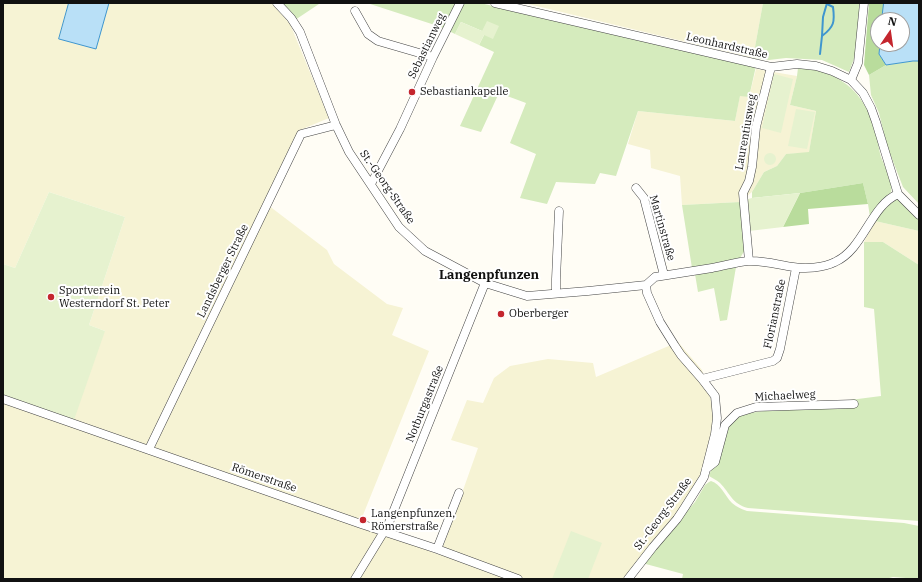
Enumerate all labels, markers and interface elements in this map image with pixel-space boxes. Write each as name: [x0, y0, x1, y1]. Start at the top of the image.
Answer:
street label: Sebastianweg: [406, 11, 448, 81]
north arrow: [870, 12, 910, 52]
text: N: [887, 13, 898, 29]
street label: Leonhardstraße: [685, 30, 769, 62]
place label: Sebastiankapelle: [420, 85, 508, 99]
marker: Sebastiankapelle: [407, 87, 417, 97]
street label: Laurentiusweg: [733, 93, 759, 171]
street label: St.-Georg-Straße: [357, 148, 417, 226]
street label: Martinstraße: [646, 194, 678, 262]
street label: Landsberger Straße: [195, 222, 251, 320]
district label: Langenpfunzen: [439, 267, 539, 283]
street label: Florianstraße: [761, 278, 789, 350]
place label: Sportverein Westerndorf St. Peter: [59, 284, 169, 310]
marker: Sportverein Westerndorf St. Peter: [46, 292, 56, 302]
place label: Oberberger: [509, 307, 568, 321]
marker: Oberberger: [496, 309, 506, 319]
street label: Notburgastraße: [404, 364, 446, 444]
street label: Michaelweg: [754, 388, 816, 404]
street label: Römerstraße: [230, 461, 298, 495]
street label: St.-Georg-Straße: [632, 475, 694, 553]
place label: Langenpfunzen, Römerstraße: [371, 507, 455, 533]
marker: Langenpfunzen, Römerstraße: [358, 515, 368, 525]

